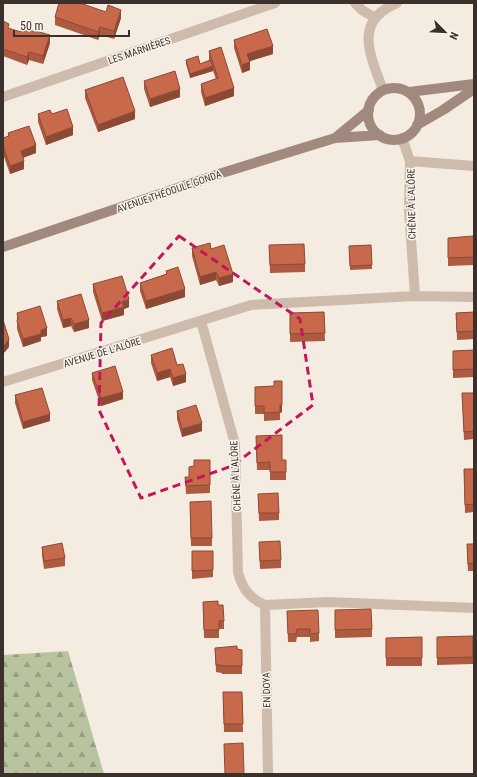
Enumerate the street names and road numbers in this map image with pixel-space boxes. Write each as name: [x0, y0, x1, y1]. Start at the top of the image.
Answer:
street label: LES MARNIÈRES: [106, 34, 172, 66]
street label: AVENUE THÉODULE GONDA: [115, 167, 223, 215]
street label: CHÊNE À L'ALÔRE: [404, 168, 418, 239]
street label: AVENUE DE L'ALÔRE: [62, 335, 142, 369]
street label: CHÊNE À L'ALÔRE: [227, 440, 243, 512]
street label: EN DOYA: [261, 672, 272, 708]

